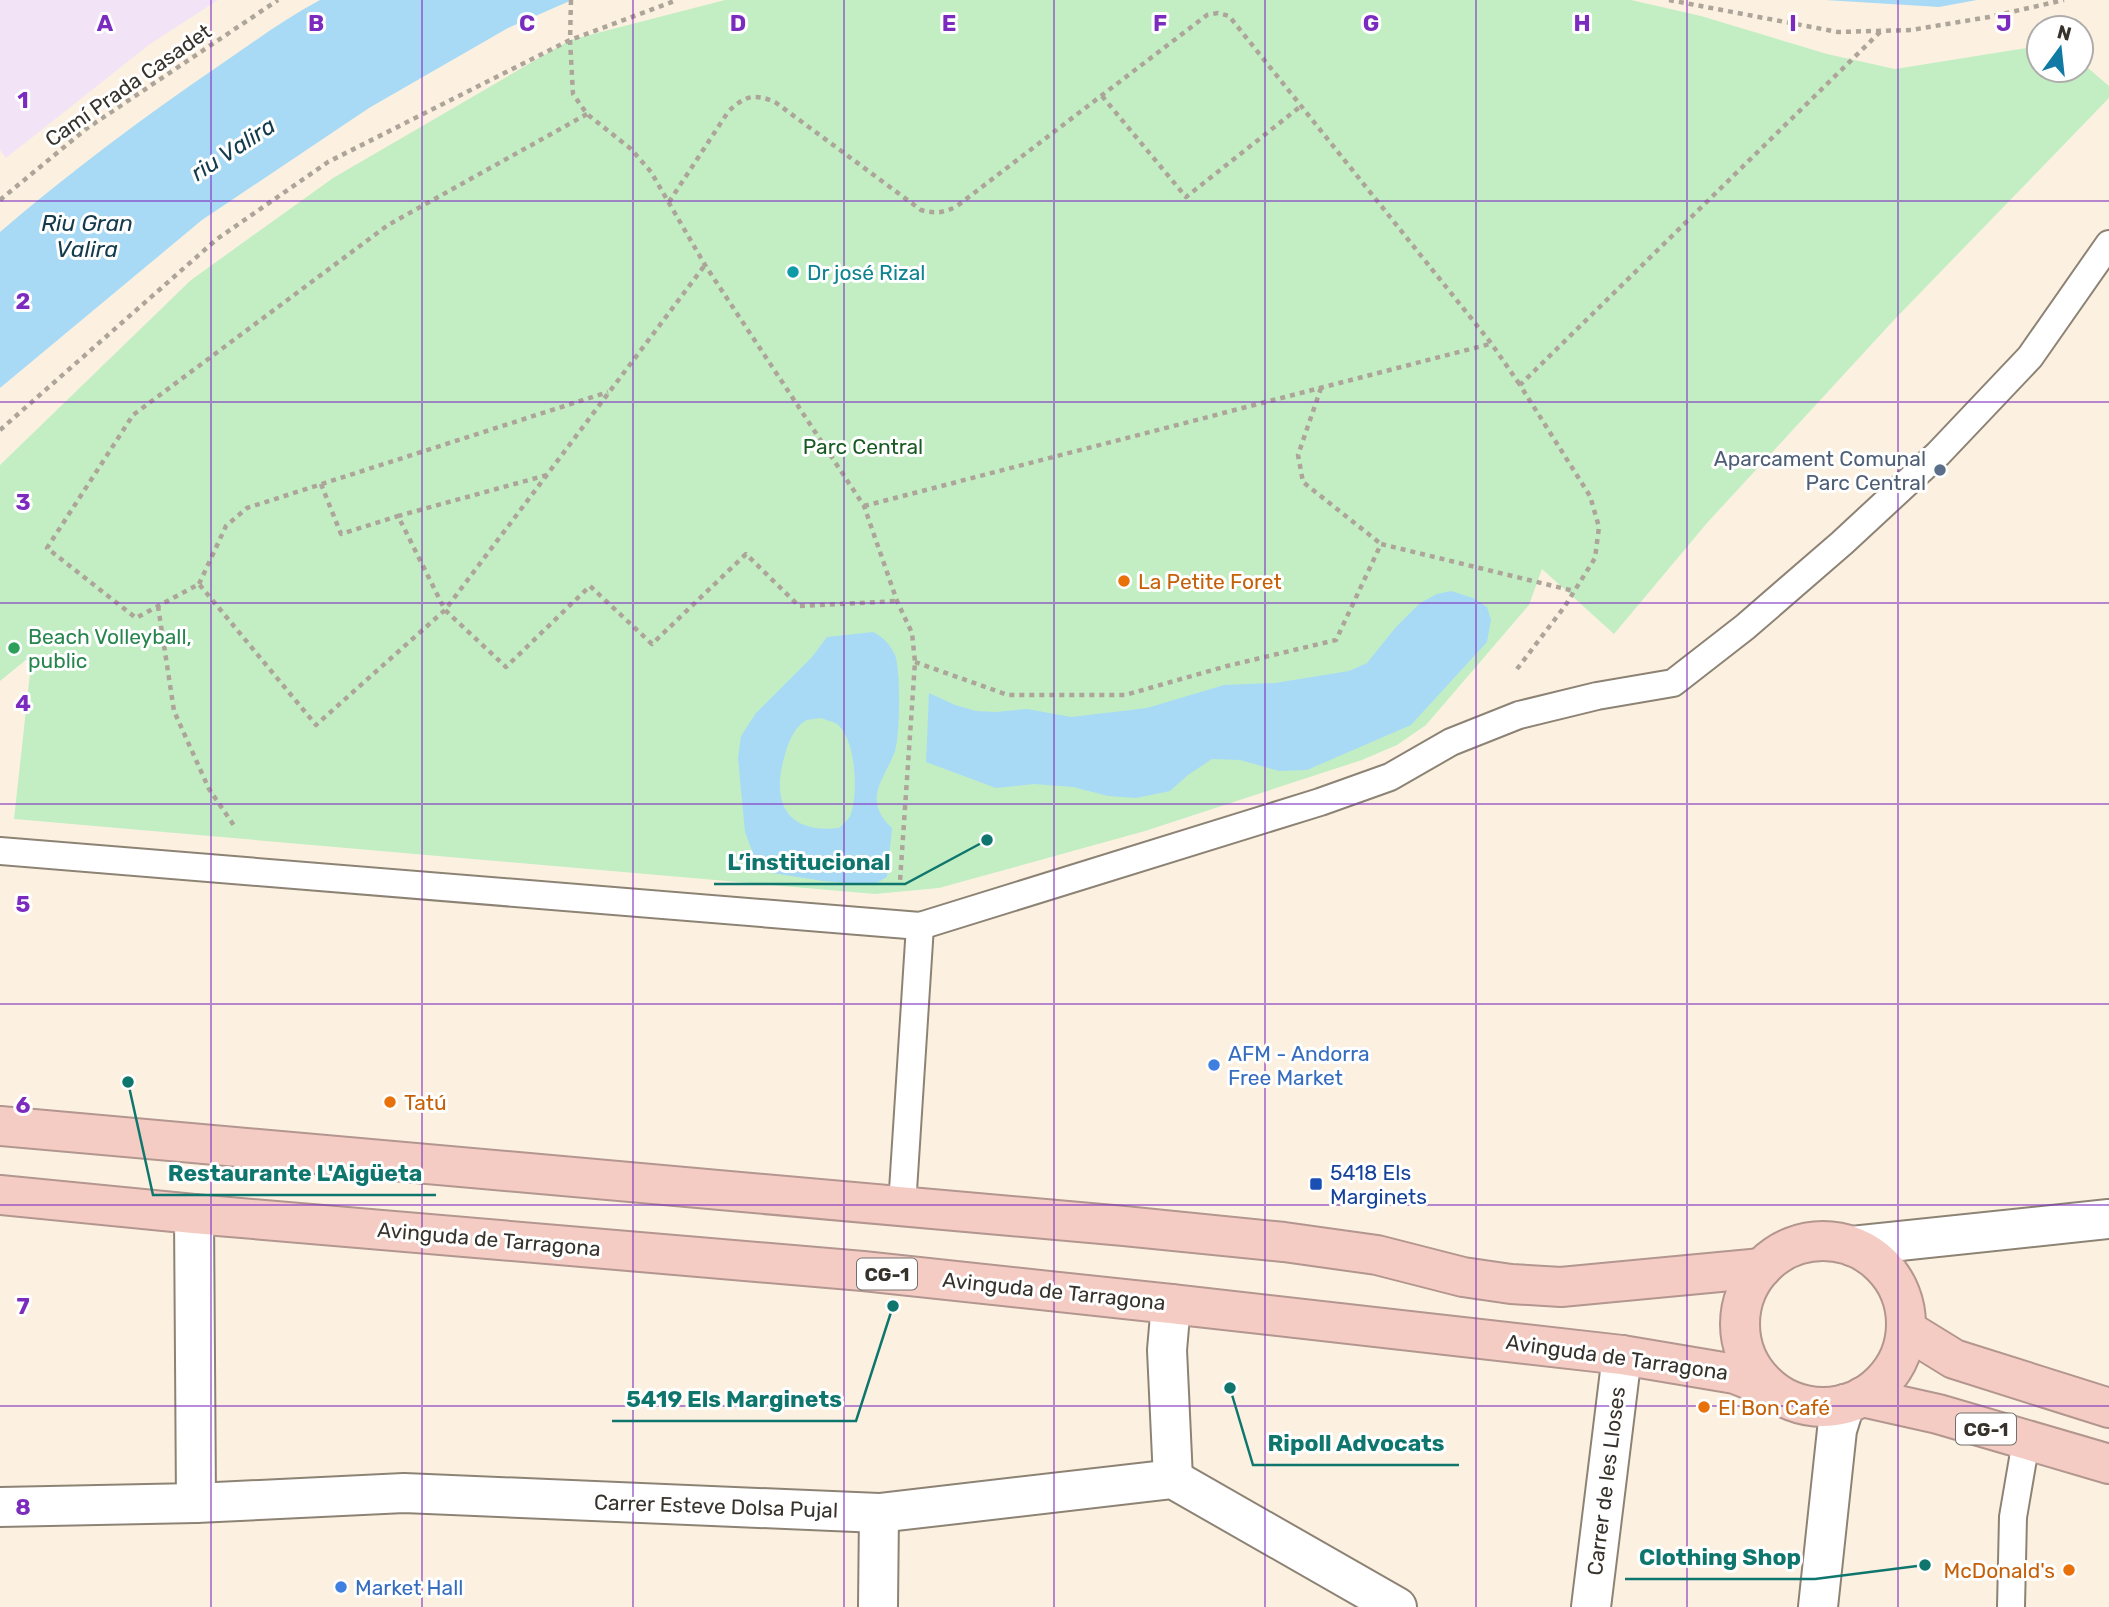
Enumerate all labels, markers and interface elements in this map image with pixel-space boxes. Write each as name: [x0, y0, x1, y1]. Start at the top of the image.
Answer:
text: A: [97, 9, 114, 37]
text: B: [308, 9, 324, 37]
text: C: [519, 9, 535, 37]
text: D: [730, 9, 746, 37]
text: E: [942, 9, 956, 37]
text: F: [1153, 9, 1167, 37]
text: G: [1363, 9, 1379, 37]
text: H: [1573, 9, 1591, 37]
text: I: [1789, 9, 1797, 37]
text: J: [1996, 9, 2012, 37]
north arrow: [2025, 14, 2095, 84]
street label: Camí Prada Casadet: [40, 18, 216, 152]
text: N: [2055, 20, 2074, 46]
text: 1: [17, 86, 29, 114]
water label: riu Valira: [185, 111, 281, 187]
water label: Riu Gran Valira: [41, 209, 133, 263]
place label: Dr josé Rizal: [807, 260, 925, 285]
marker: Dr josé Rizal: [785, 264, 801, 280]
text: 2: [16, 287, 30, 315]
park label: Parc Central: [803, 434, 923, 459]
place label: Aparcament Comunal Parc Central: [1714, 446, 1926, 495]
marker: Aparcament Comunal Parc Central: [1932, 462, 1948, 478]
text: 3: [15, 488, 31, 516]
place label: La Petite Foret: [1138, 569, 1282, 594]
marker: La Petite Foret: [1116, 573, 1132, 589]
place label: Beach Volleyball, public: [28, 624, 192, 673]
marker: Beach Volleyball, public: [6, 640, 22, 656]
text: 4: [15, 689, 31, 717]
callout: L’institucional: [714, 840, 905, 884]
text: L’institucional: [727, 848, 891, 876]
text: 5: [16, 890, 31, 918]
place label: AFM - Andorra Free Market: [1228, 1041, 1370, 1090]
marker: AFM - Andorra Free Market: [1206, 1057, 1222, 1073]
place label: Tatú: [404, 1090, 447, 1115]
text: 6: [16, 1091, 31, 1119]
marker: Tatú: [382, 1094, 398, 1110]
callout: Restaurante L'Aigüeta: [153, 1151, 436, 1195]
text: Restaurante L'Aigüeta: [168, 1159, 422, 1187]
place label: 5418 Els Marginets: [1330, 1160, 1427, 1209]
marker: 5418 Els Marginets: [1308, 1176, 1324, 1192]
street label: Avinguda de Tarragona: [376, 1217, 602, 1261]
road number: CG-1: [857, 1258, 917, 1290]
street label: Avinguda de Tarragona: [941, 1267, 1167, 1315]
text: 7: [16, 1292, 30, 1320]
street label: Avinguda de Tarragona: [1504, 1329, 1730, 1385]
callout: 5419 Els Marginets: [612, 1377, 856, 1421]
text: 5419 Els Marginets: [626, 1385, 842, 1413]
street label: Carrer de les Lloses: [1582, 1385, 1630, 1577]
place label: El Bon Café: [1718, 1395, 1830, 1420]
marker: El Bon Café: [1696, 1399, 1712, 1415]
road number: CG-1: [1956, 1414, 2016, 1444]
callout: Ripoll Advocats: [1253, 1421, 1459, 1465]
text: Ripoll Advocats: [1267, 1429, 1445, 1457]
street label: Carrer Esteve Dolsa Pujal: [594, 1489, 838, 1523]
text: 8: [15, 1493, 31, 1521]
callout: Clothing Shop: [1625, 1535, 1815, 1579]
text: Clothing Shop: [1639, 1543, 1801, 1571]
place label: McDonald's: [1943, 1558, 2055, 1583]
marker: McDonald's: [2061, 1562, 2077, 1578]
place label: Market Hall: [355, 1575, 463, 1600]
marker: Market Hall: [333, 1579, 349, 1595]

